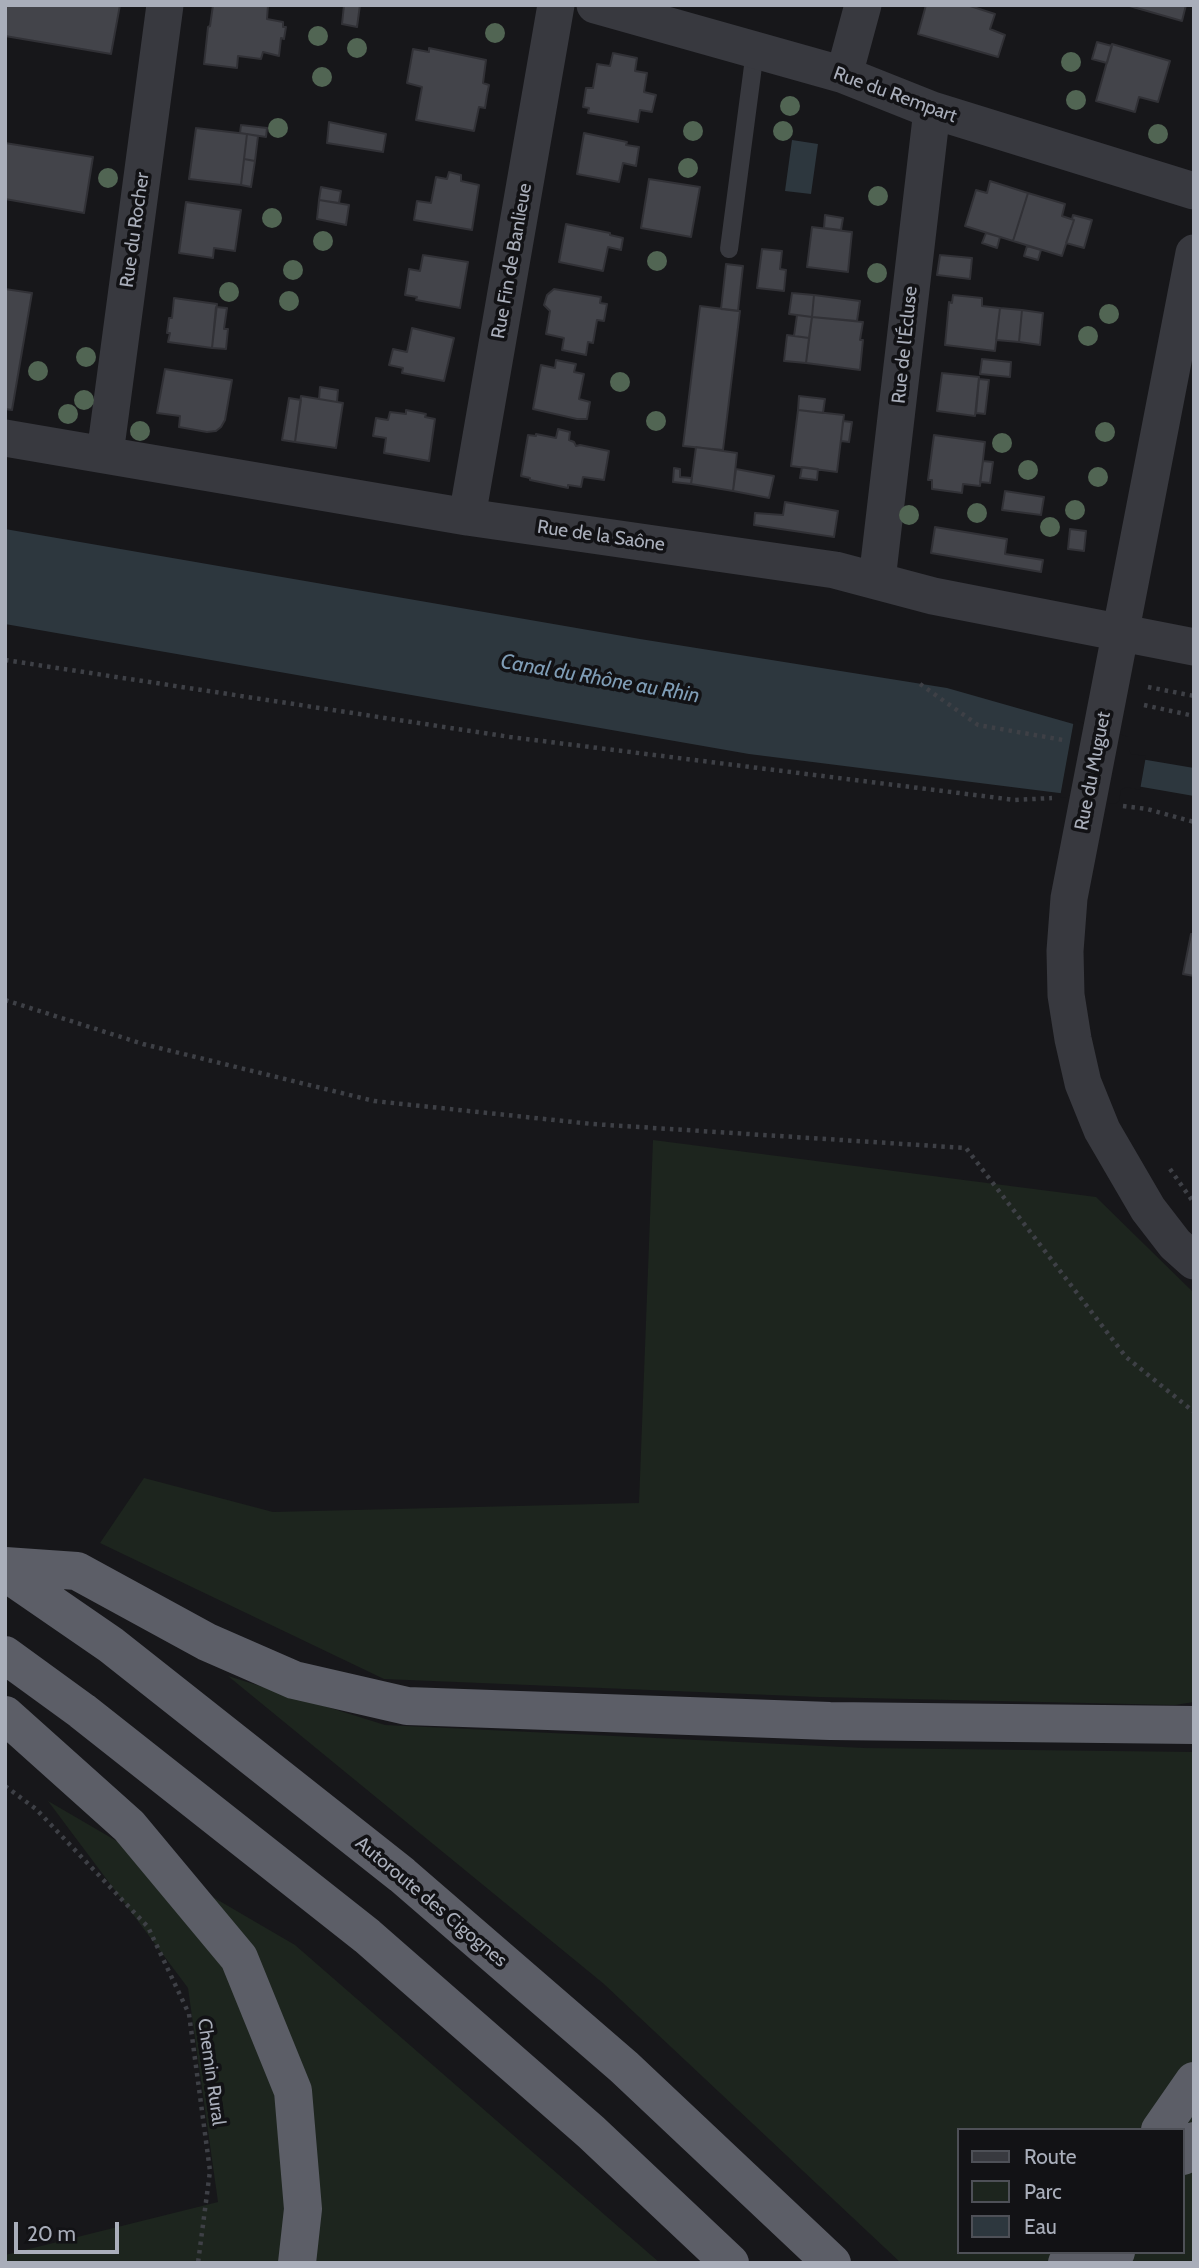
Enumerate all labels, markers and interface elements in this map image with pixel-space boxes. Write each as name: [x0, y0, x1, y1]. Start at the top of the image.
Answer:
street label: Rue du Rempart: [830, 62, 960, 128]
street label: Rue du Rocher: [116, 171, 154, 289]
street label: Rue Fin de Banlieue: [487, 181, 537, 341]
street label: Rue de l'Écluse: [887, 285, 923, 405]
street label: Rue de la Saône: [536, 516, 666, 556]
water label: Canal du Rhône au Rhin: [499, 649, 701, 709]
street label: Rue du Muguet: [1070, 710, 1116, 832]
street label: Autoroute des Cigognes: [351, 1832, 511, 1972]
street label: Chemin Rural: [192, 2017, 230, 2127]
legend: [958, 2128, 1185, 2254]
text: Route: [1024, 2144, 1077, 2169]
text: Parc: [1024, 2179, 1062, 2204]
scale bar: [18, 2208, 122, 2252]
text: Eau: [1024, 2214, 1057, 2239]
text: 20 m: [27, 2221, 76, 2246]

